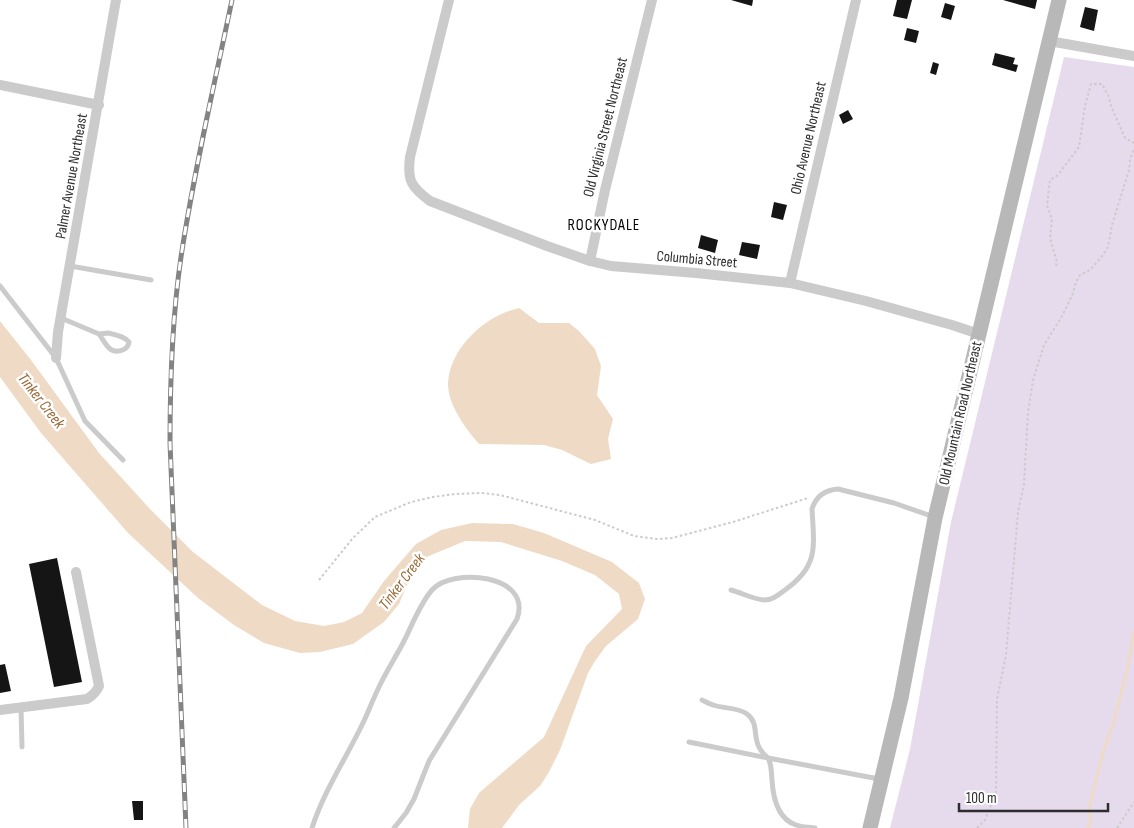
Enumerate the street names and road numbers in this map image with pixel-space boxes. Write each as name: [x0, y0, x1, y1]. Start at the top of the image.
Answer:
street label: Old Virginia Street Northeast: [579, 55, 632, 199]
street label: Ohio Avenue Northeast: [786, 79, 831, 196]
street label: Palmer Avenue Northeast: [51, 111, 92, 240]
street label: Columbia Street: [656, 247, 738, 273]
street label: Old Mountain Road Northeast: [935, 339, 986, 487]

